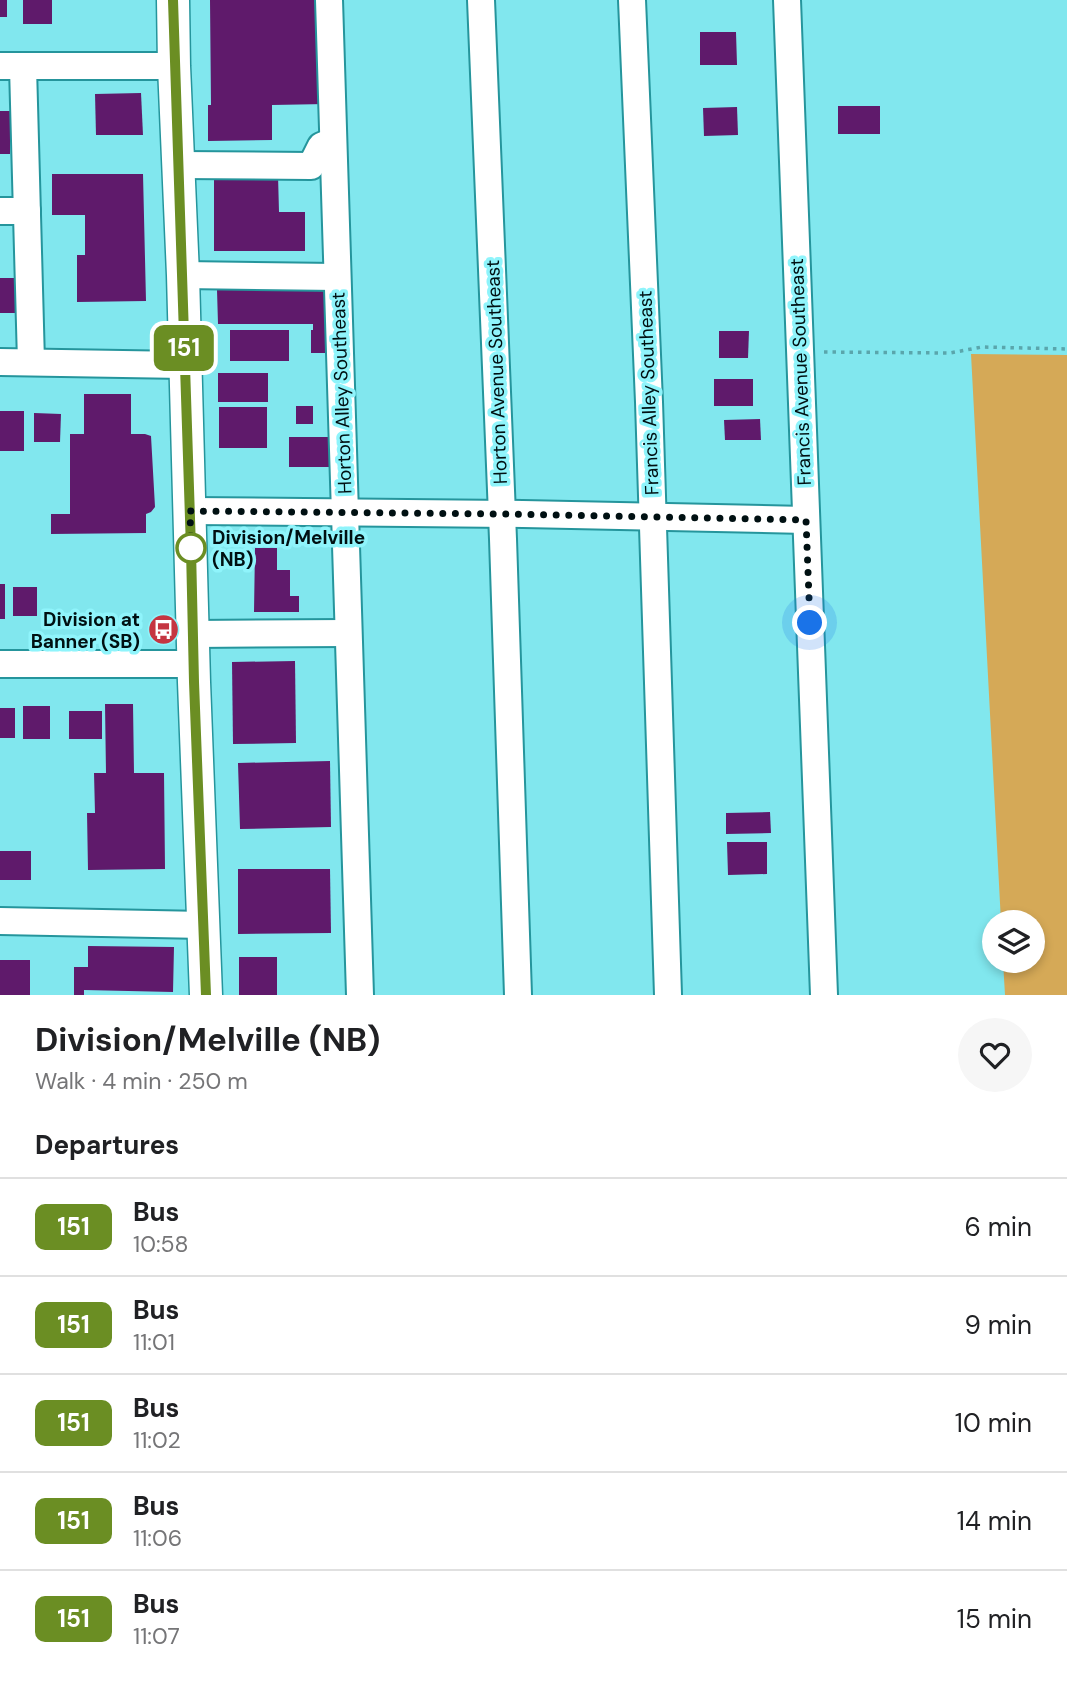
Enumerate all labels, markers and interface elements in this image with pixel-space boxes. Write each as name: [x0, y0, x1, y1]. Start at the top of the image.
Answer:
street label: Francis Avenue Southeast: [784, 258, 817, 486]
street label: Horton Avenue Southeast: [480, 259, 513, 485]
street label: Francis Alley Southeast: [632, 290, 665, 496]
street label: Horton Alley Southeast: [325, 292, 358, 494]
line badge: 151: [144, 325, 224, 371]
text: 151: [168, 332, 200, 363]
place label: Division/Melville (NB): [212, 525, 365, 572]
marker: Division/Melville (NB): [176, 533, 206, 563]
your location: [792, 605, 827, 640]
place label: Division at Banner (SB): [31, 607, 140, 654]
bus stop icon: Division at Banner (SB): [146, 613, 180, 647]
map controls: [982, 910, 1045, 973]
button: layers: [982, 910, 1045, 973]
text: Division/Melville (NB): [35, 1018, 380, 1061]
button: heart: [958, 1018, 1032, 1092]
text: Walk · 4 min · 250 m: [35, 1066, 248, 1096]
text: Departures: [35, 1128, 179, 1162]
text: Bus: [133, 1195, 179, 1229]
text: 6 min: [964, 1210, 1032, 1244]
text: 151: [57, 1211, 90, 1242]
text: 10:58: [133, 1229, 189, 1259]
text: Bus: [133, 1293, 179, 1327]
text: 9 min: [964, 1308, 1032, 1342]
text: 151: [57, 1309, 90, 1340]
text: 11:01: [133, 1327, 175, 1357]
text: Bus: [133, 1391, 179, 1425]
text: 10 min: [955, 1406, 1032, 1440]
text: 151: [57, 1407, 90, 1438]
text: 11:02: [133, 1425, 181, 1455]
text: Bus: [133, 1489, 179, 1523]
text: 14 min: [957, 1504, 1032, 1538]
text: 151: [57, 1505, 90, 1536]
text: 11:06: [133, 1523, 182, 1553]
text: Bus: [133, 1587, 179, 1621]
text: 15 min: [957, 1602, 1032, 1636]
text: 151: [57, 1603, 90, 1634]
text: 11:07: [133, 1621, 180, 1651]

